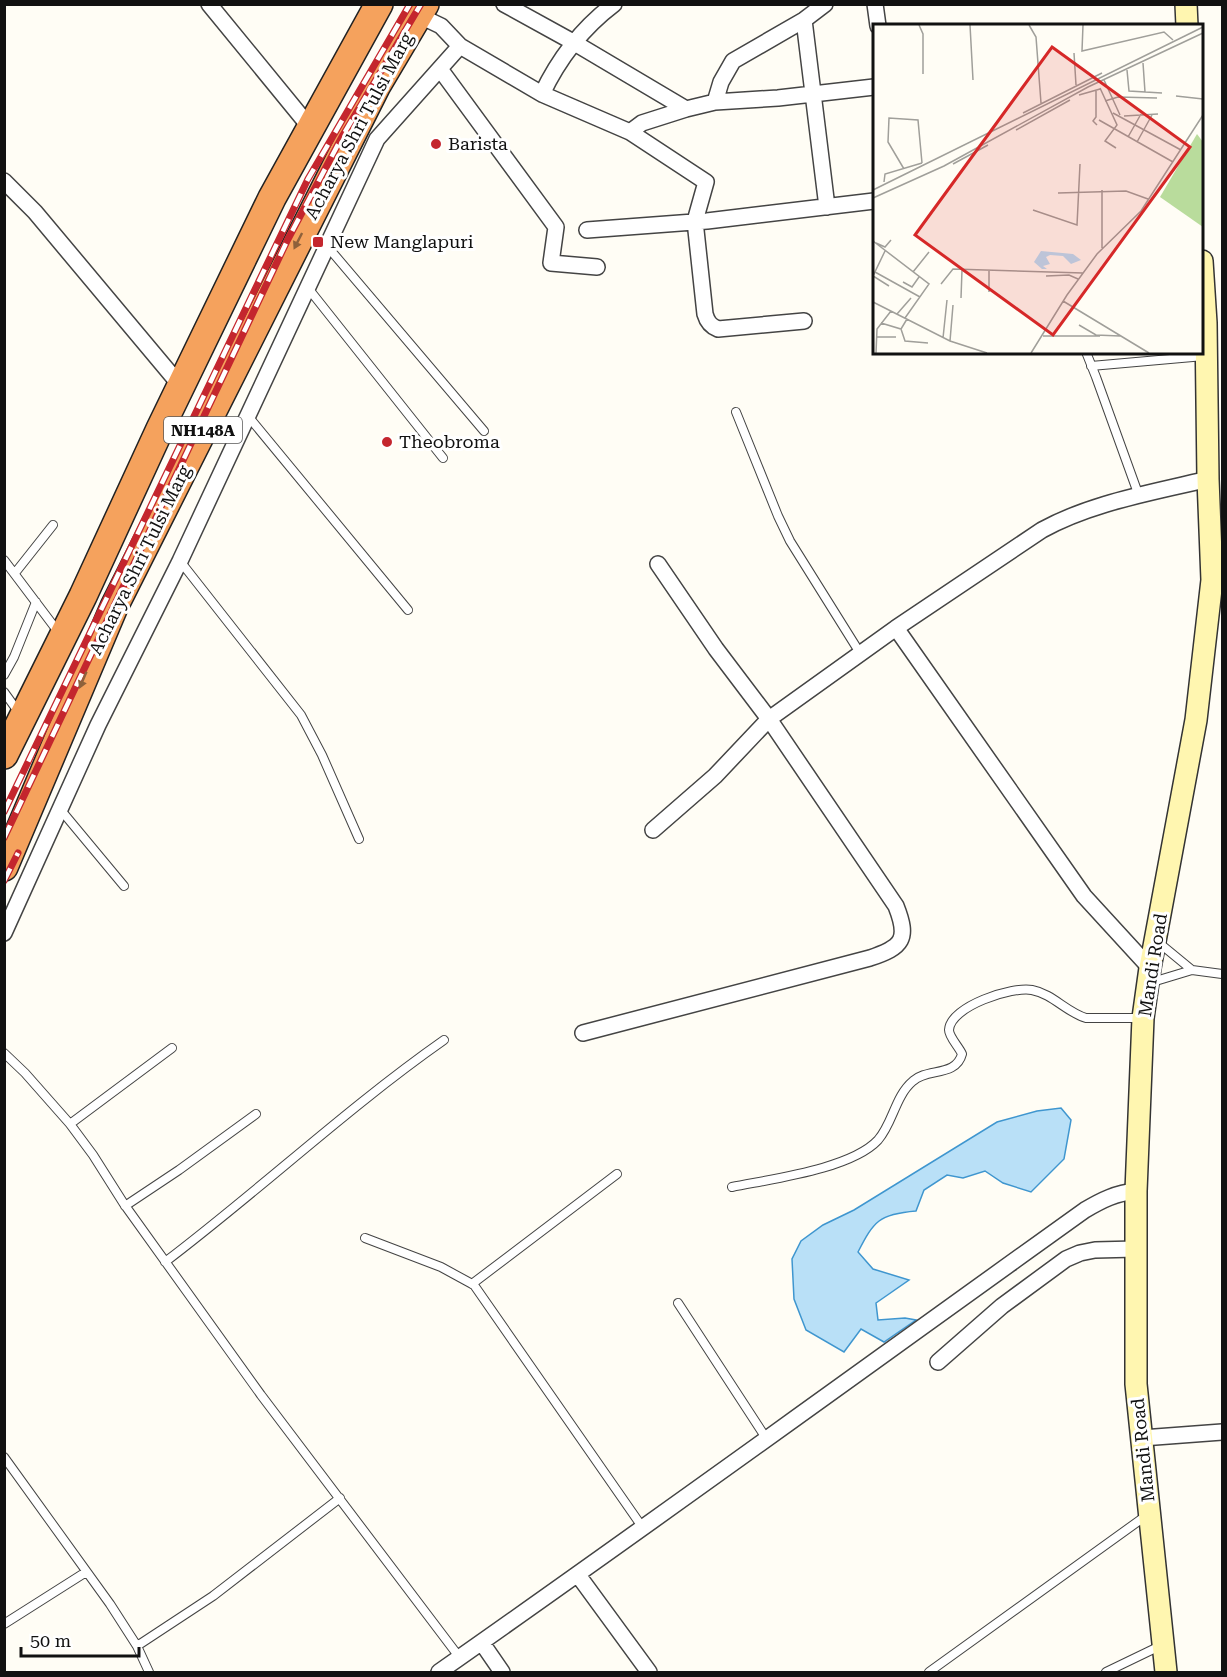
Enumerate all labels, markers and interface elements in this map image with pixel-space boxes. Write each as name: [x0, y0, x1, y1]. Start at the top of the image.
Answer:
inset map: [873, 24, 1203, 354]
street label: Acharya Shri Tulsi Marg: [300, 28, 417, 223]
place label: Barista: [448, 133, 508, 154]
marker: Barista: [429, 137, 443, 151]
place label: New Manglapuri: [330, 231, 474, 252]
one-way arrow: [293, 233, 303, 250]
marker: New Manglapuri: [311, 235, 325, 249]
road number: NH148A: [164, 417, 242, 443]
place label: Theobroma: [399, 431, 500, 452]
marker: Theobroma: [380, 435, 394, 449]
street label: Acharya Shri Tulsi Marg: [84, 461, 195, 658]
one-way arrow: [78, 672, 88, 690]
street label: Mandi Road: [1134, 911, 1171, 1018]
street label: Mandi Road: [1127, 1397, 1158, 1503]
scale bar: [21, 1620, 140, 1658]
text: 50 m: [30, 1630, 71, 1651]

